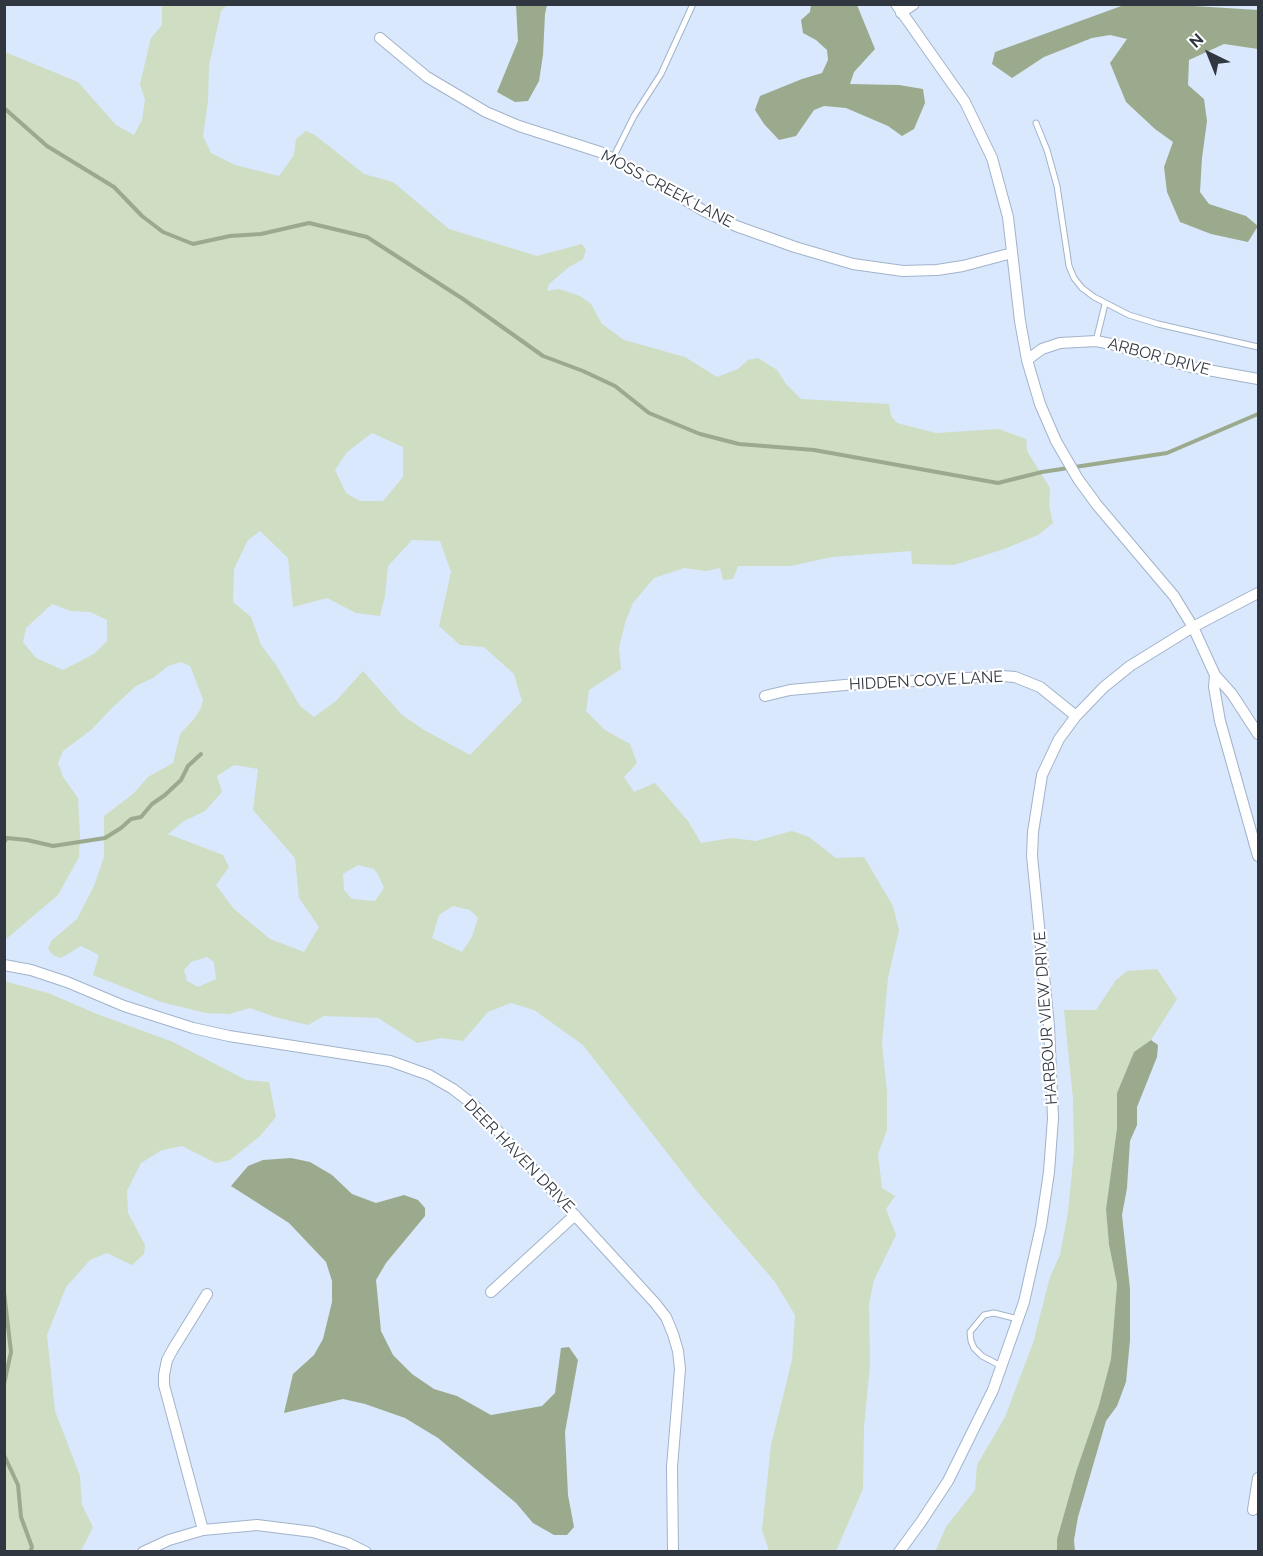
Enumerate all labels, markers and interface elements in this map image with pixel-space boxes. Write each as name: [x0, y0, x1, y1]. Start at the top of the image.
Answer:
north arrow: [1179, 24, 1239, 84]
text: N: [1185, 29, 1207, 52]
street label: MOSS CREEK LANE: [598, 146, 736, 232]
street label: ARBOR DRIVE: [1106, 334, 1212, 380]
street label: HIDDEN COVE LANE: [849, 667, 1003, 695]
street label: HARBOUR VIEW DRIVE: [1030, 930, 1062, 1106]
street label: DEER HAVEN DRIVE: [460, 1095, 578, 1217]

